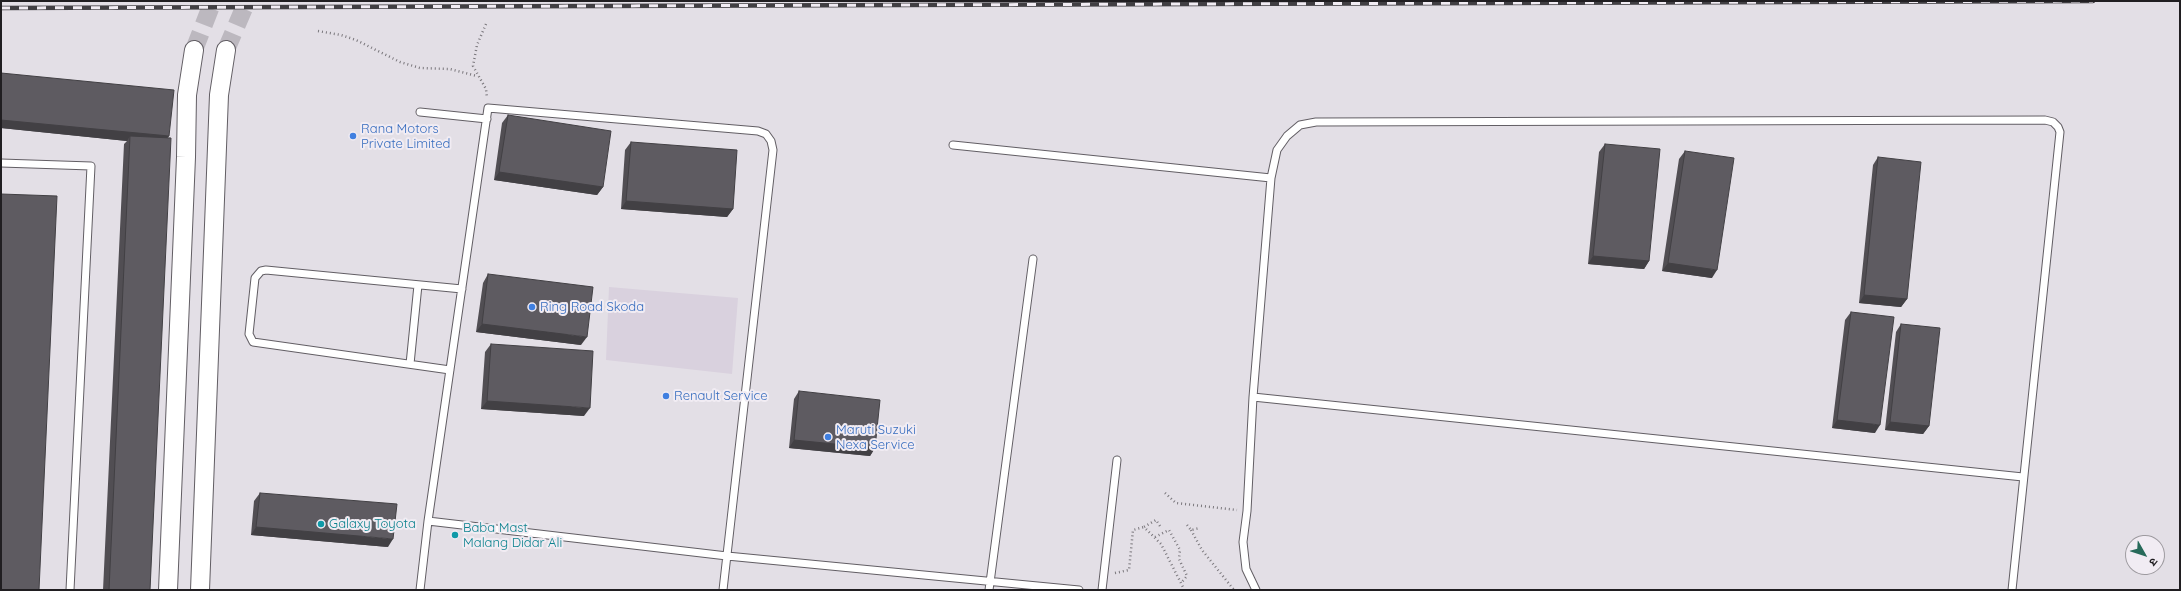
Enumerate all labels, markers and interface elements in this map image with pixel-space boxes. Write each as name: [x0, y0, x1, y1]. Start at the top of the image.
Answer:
place label: Rana Motors Private Limited: [361, 121, 450, 152]
marker: Rana Motors Private Limited: [348, 131, 358, 141]
place label: Ring Road Skoda: [540, 299, 644, 315]
marker: Ring Road Skoda: [527, 302, 537, 312]
place label: Renault Service: [674, 388, 768, 404]
marker: Renault Service: [661, 391, 671, 401]
place label: Maruti Suzuki Nexa Service: [836, 422, 916, 453]
marker: Maruti Suzuki Nexa Service: [823, 432, 833, 442]
place label: Galaxy Toyota: [329, 516, 416, 532]
marker: Galaxy Toyota: [316, 519, 326, 529]
place label: Baba Mast Malang Didar Ali: [463, 520, 562, 551]
marker: Baba Mast Malang Didar Ali: [450, 530, 460, 540]
north arrow: [2125, 535, 2165, 575]
text: उ: [2146, 555, 2161, 569]

